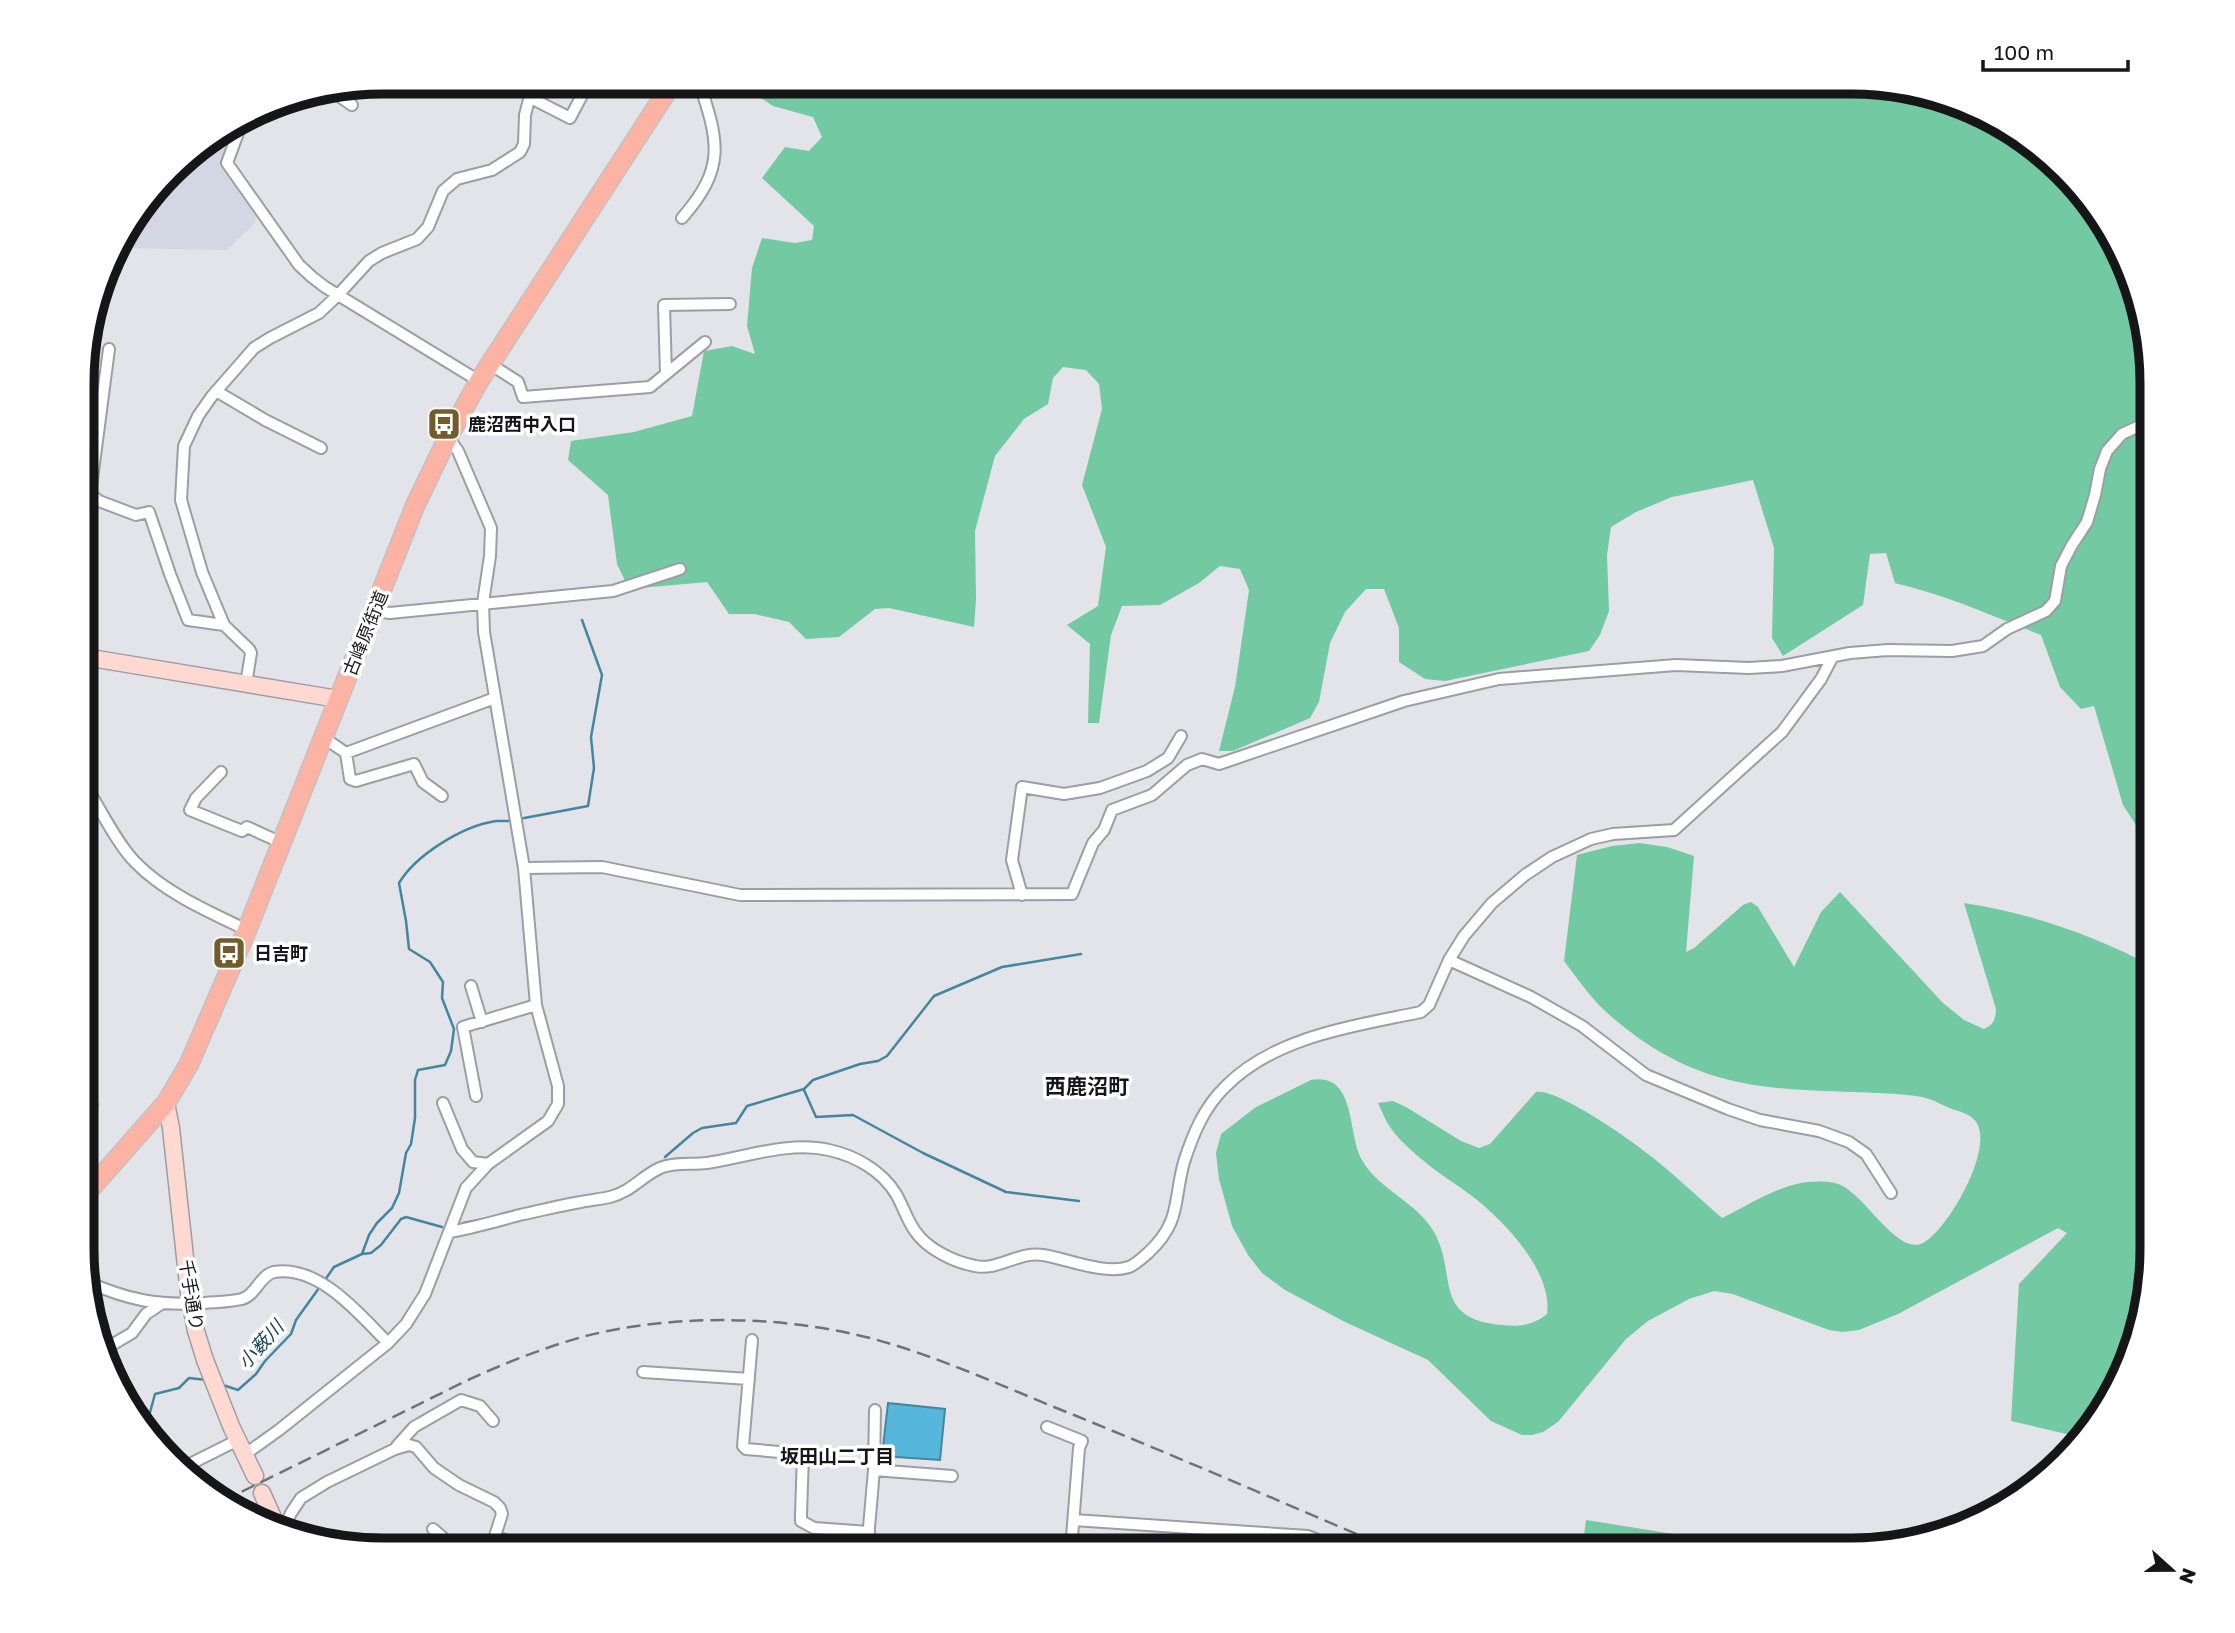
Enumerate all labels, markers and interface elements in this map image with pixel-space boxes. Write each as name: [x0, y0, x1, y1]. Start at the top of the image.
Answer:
scale bar: [1983, 28, 2128, 72]
text: 100 m: [1994, 39, 2054, 65]
bus stop icon: 鹿沼西中入口: [425, 405, 463, 443]
place label: 鹿沼西中入口: [468, 413, 576, 435]
street label: 古峰原街道: [338, 587, 392, 679]
bus stop icon: 日吉町: [210, 934, 248, 972]
place label: 日吉町: [254, 942, 308, 964]
district label: 西鹿沼町: [1045, 1073, 1129, 1099]
street label: 千手通り: [176, 1258, 208, 1332]
water label: 小薮川: [232, 1314, 289, 1373]
district label: 坂田山二丁目: [780, 1444, 894, 1467]
north arrow: [2137, 1535, 2207, 1605]
text: N: [2175, 1565, 2202, 1587]

